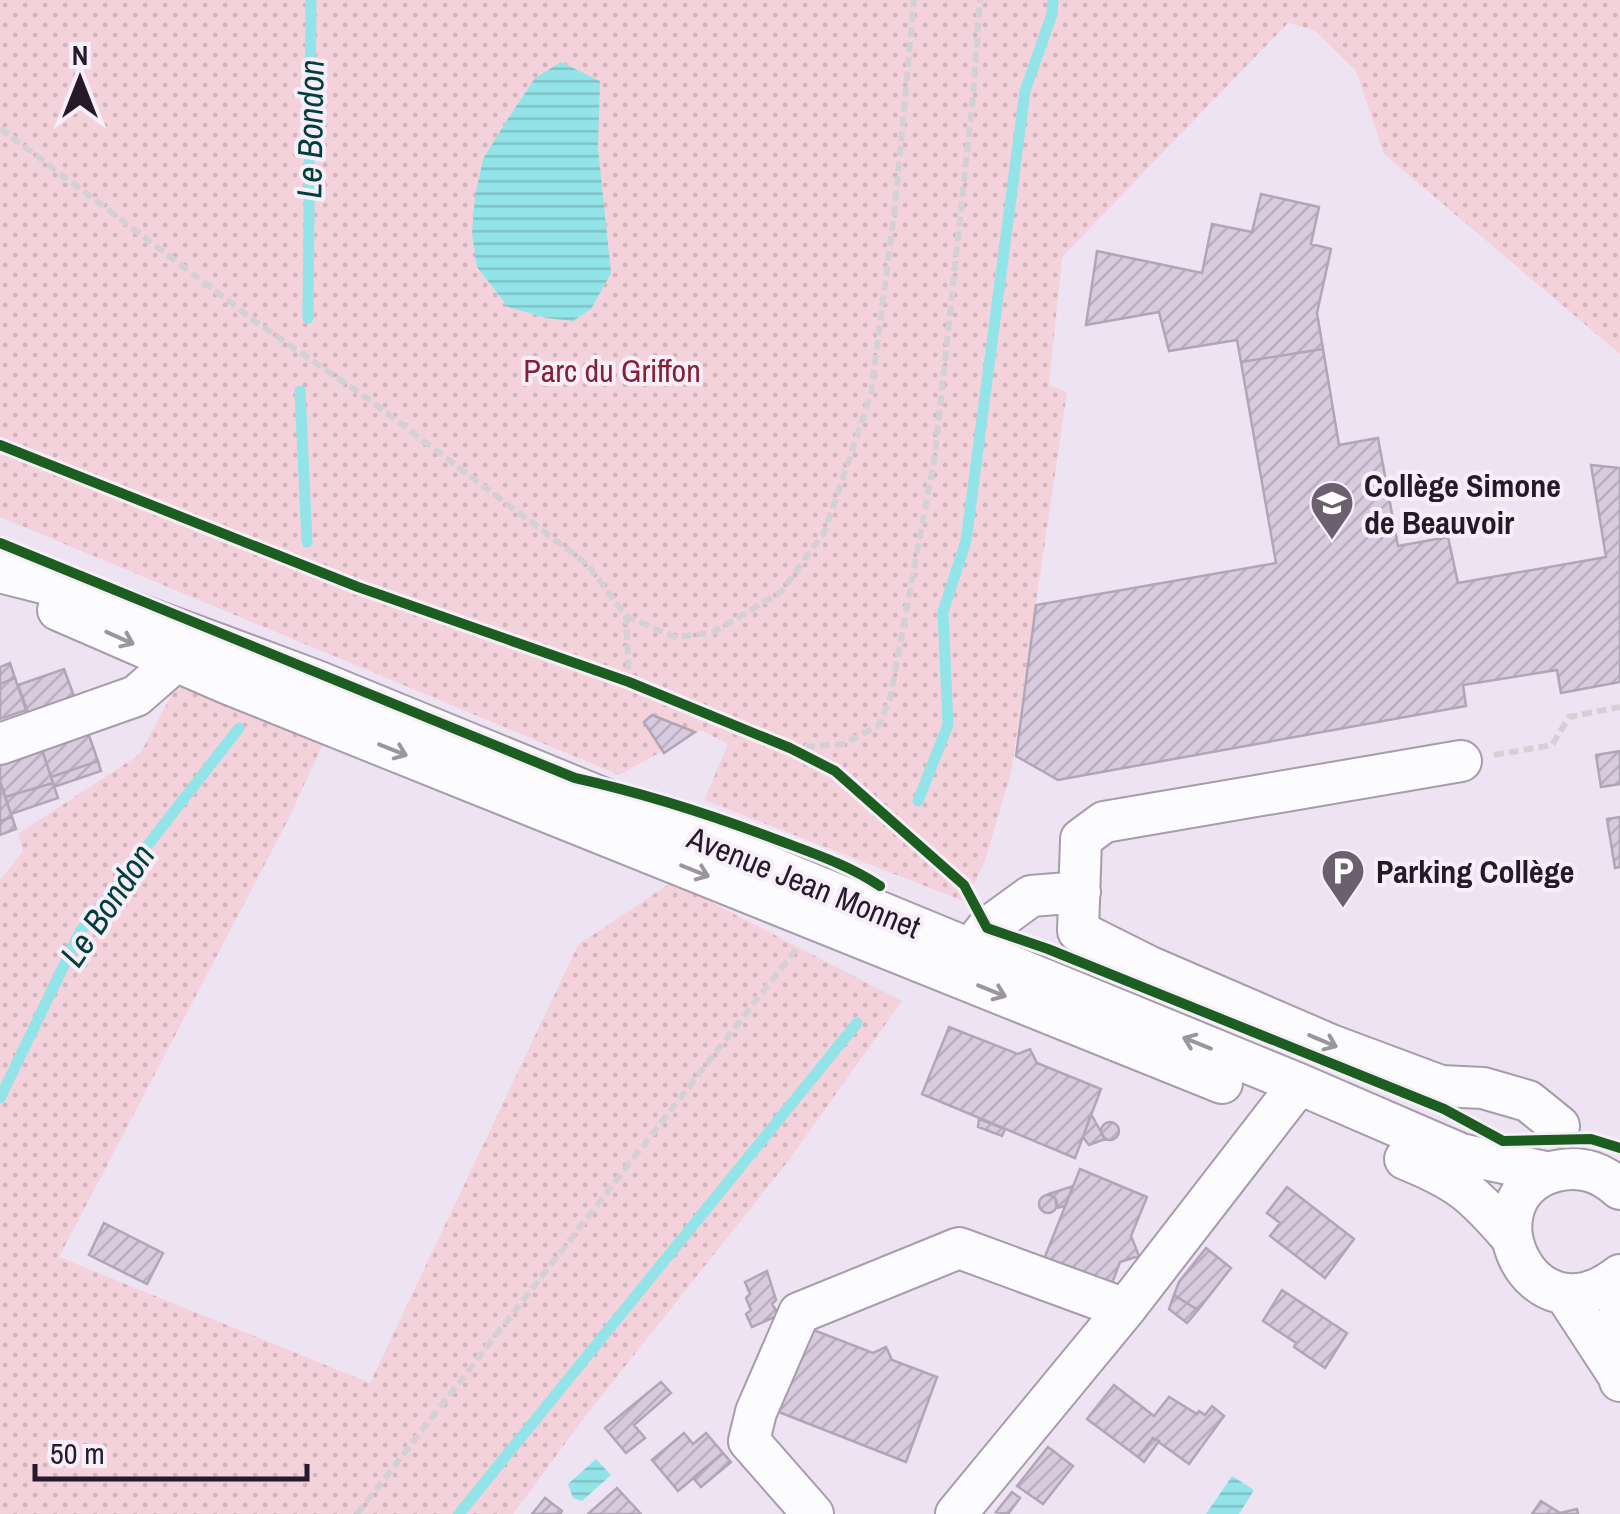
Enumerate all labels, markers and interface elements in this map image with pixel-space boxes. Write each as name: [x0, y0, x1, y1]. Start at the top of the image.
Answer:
north arrow: [30, 30, 130, 130]
text: N: [72, 36, 88, 74]
water label: Le Bondon: [285, 59, 335, 199]
park label: Parc du Griffon: [523, 349, 701, 392]
place label: Collège Simone de Beauvoir: [1364, 464, 1561, 544]
school or university icon: Collège Simone de Beauvoir: [1309, 480, 1355, 541]
one-way arrow: [104, 630, 135, 648]
one-way arrow: [377, 742, 408, 760]
street label: Avenue Jean Monnet: [680, 815, 927, 948]
water label: Le Bondon: [49, 834, 165, 976]
parking icon: Parking Collège: [1320, 848, 1366, 909]
place label: Parking Collège: [1376, 850, 1574, 893]
one-way arrow: [679, 863, 709, 881]
one-way arrow: [976, 984, 1007, 1002]
one-way arrow: [1182, 1032, 1213, 1050]
one-way arrow: [1307, 1033, 1337, 1051]
scale bar: [35, 1419, 308, 1481]
text: 50 m: [50, 1433, 105, 1473]

